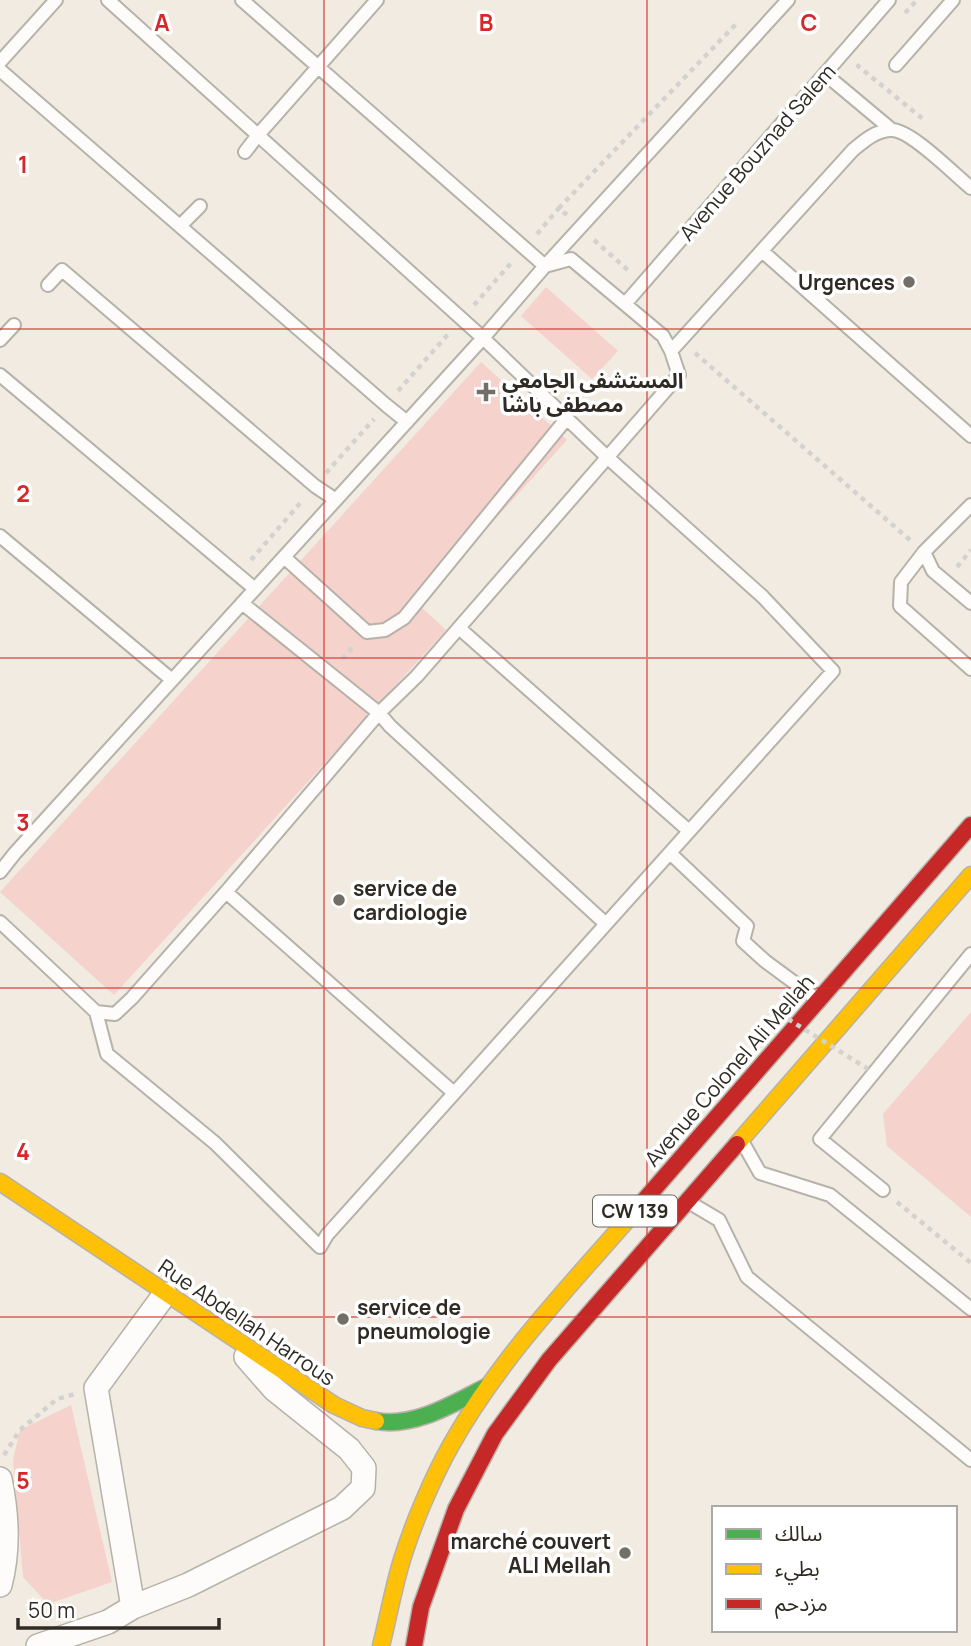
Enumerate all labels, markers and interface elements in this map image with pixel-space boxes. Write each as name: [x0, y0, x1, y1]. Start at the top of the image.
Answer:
text: A: [154, 6, 170, 38]
text: B: [479, 6, 493, 38]
text: C: [801, 6, 818, 38]
street label: Avenue Bouznad Salem: [673, 58, 841, 246]
text: 1: [18, 148, 28, 180]
place label: Urgences: [798, 268, 895, 296]
marker: Urgences: [901, 274, 917, 290]
place label: المستشفى الجامعي مصطفى باشا: [502, 366, 684, 418]
marker: المستشفى الجامعي مصطفى باشا: [476, 382, 496, 402]
text: 2: [16, 477, 30, 509]
text: 3: [16, 806, 30, 838]
place label: service de cardiologie: [353, 874, 467, 926]
marker: service de cardiologie: [331, 892, 347, 908]
street label: Avenue Colonel Ali Mellah: [638, 968, 820, 1172]
text: 4: [16, 1135, 30, 1167]
road number: CW 139: [593, 1196, 677, 1226]
street label: Rue Abdellah Harrous: [153, 1252, 341, 1392]
place label: service de pneumologie: [357, 1293, 491, 1345]
marker: service de pneumologie: [335, 1311, 351, 1327]
text: 5: [16, 1464, 30, 1496]
legend: [712, 1506, 957, 1632]
text: سالك: [775, 1519, 822, 1547]
place label: marché couvert ALI Mellah: [451, 1527, 611, 1579]
marker: marché couvert ALI Mellah: [617, 1545, 633, 1561]
text: بطيء: [775, 1554, 820, 1585]
scale bar: [18, 1586, 219, 1630]
text: مزدحم: [775, 1589, 828, 1619]
text: 50 m: [28, 1596, 75, 1624]

